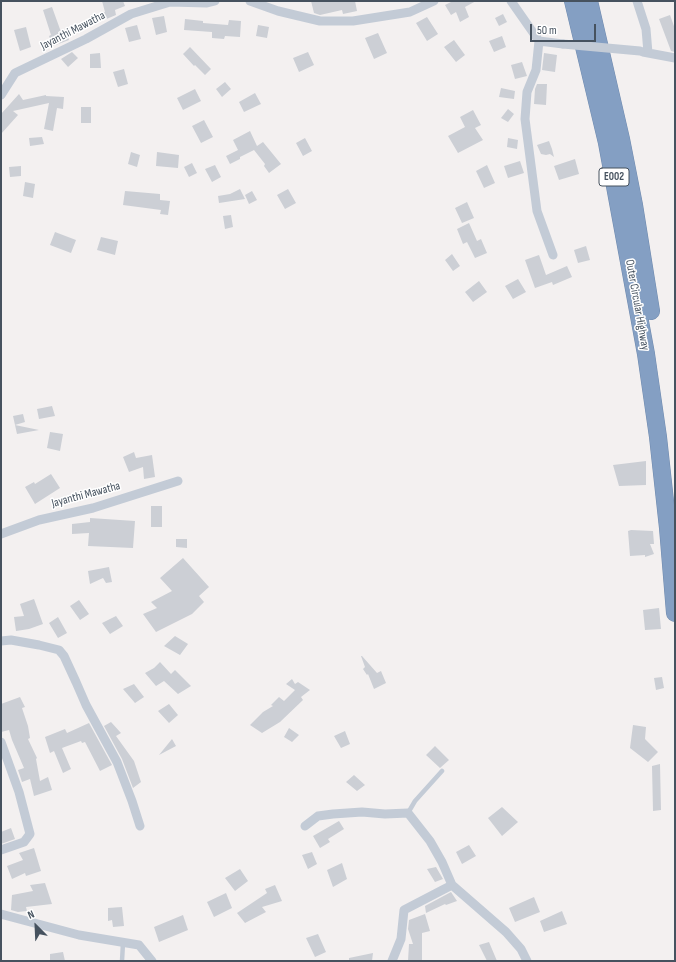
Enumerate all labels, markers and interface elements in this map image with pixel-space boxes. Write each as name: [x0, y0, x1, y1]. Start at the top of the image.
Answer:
street label: Jayanthi Mawatha: [38, 9, 108, 53]
scale bar: [532, 16, 598, 42]
text: 50 m: [537, 23, 557, 38]
road number: E002: [599, 168, 629, 186]
street label: Outer Circular Highway: [622, 258, 652, 352]
street label: Jayanthi Mawatha: [50, 479, 122, 511]
north arrow: [16, 906, 56, 946]
text: N: [26, 907, 36, 922]

